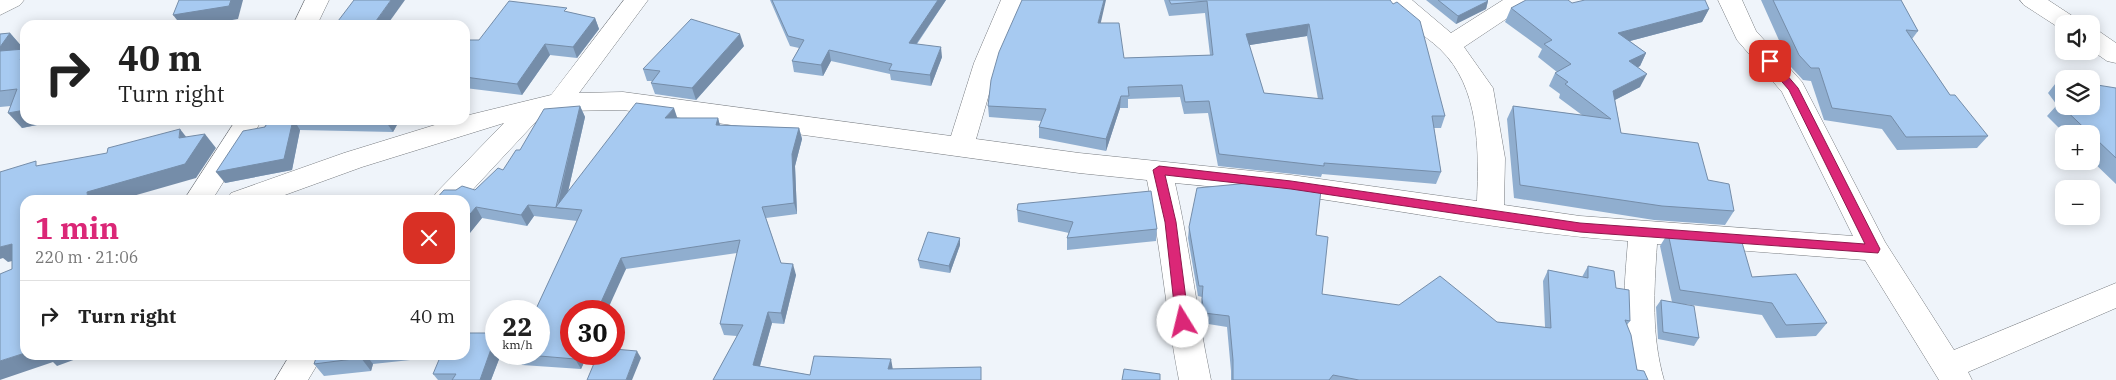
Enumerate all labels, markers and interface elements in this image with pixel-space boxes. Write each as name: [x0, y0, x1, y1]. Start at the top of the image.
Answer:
map controls: [2055, 15, 2100, 225]
button: sound: [2055, 15, 2100, 60]
text: 40 m: [118, 35, 202, 81]
icon: right: [35, 40, 100, 105]
pin: [1749, 40, 1791, 82]
icon: arrive: [1756, 47, 1784, 75]
button: layers: [2055, 70, 2100, 115]
text: Turn right: [118, 79, 225, 108]
button: +: [2055, 125, 2100, 170]
button: −: [2055, 180, 2100, 225]
text: 1 min: [35, 208, 119, 247]
button: close: [403, 212, 455, 264]
text: 220 m · 21:06: [35, 247, 138, 267]
position arrow: [1156, 295, 1208, 347]
speed limit sign: 30: [560, 300, 625, 365]
icon: right: [35, 302, 63, 330]
text: Turn right: [78, 304, 176, 328]
text: 40 m: [410, 304, 455, 328]
text: 22: [502, 310, 533, 343]
text: km/h: [502, 337, 533, 352]

